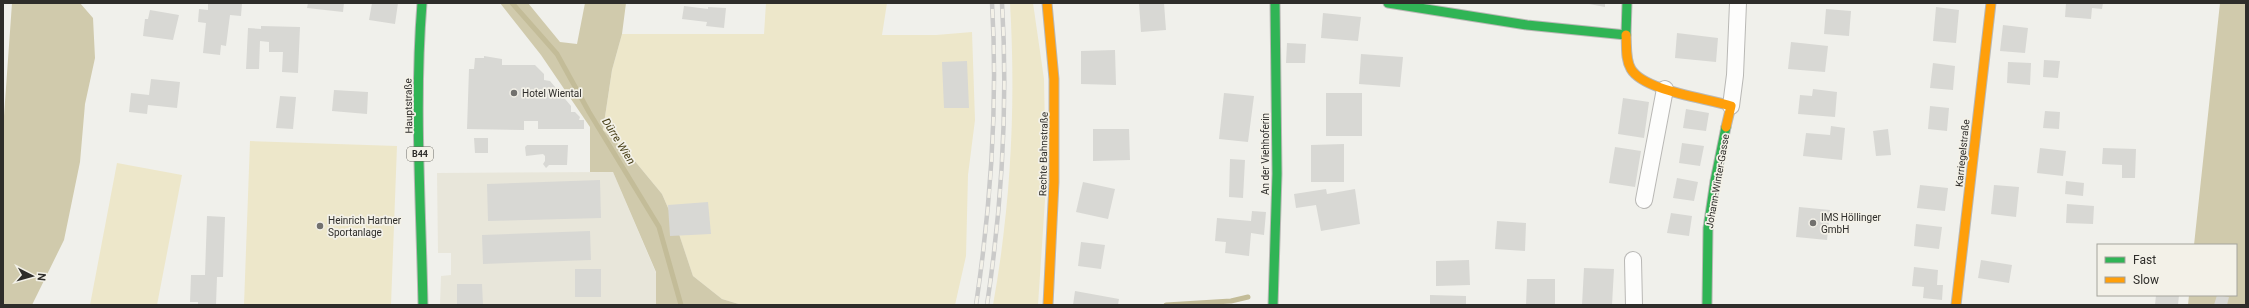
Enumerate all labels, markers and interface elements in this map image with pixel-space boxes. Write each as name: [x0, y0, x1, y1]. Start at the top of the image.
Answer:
street label: Hauptstraße: [403, 78, 414, 134]
marker: Hotel Wiental: [509, 88, 519, 98]
place label: Hotel Wiental: [522, 88, 582, 99]
street label: Rechte Bahnstraße: [1037, 112, 1050, 196]
street label: An der Viehhoferin: [1260, 113, 1271, 195]
water label: Dürre Wien: [599, 116, 638, 167]
street label: Karriegelstraße: [1953, 119, 1972, 187]
street label: Johann-Winter-Gasse: [1704, 133, 1731, 229]
road number: B44: [407, 147, 433, 161]
place label: IMS Höllinger GmbH: [1821, 212, 1881, 235]
place label: Heinrich Hartner Sportanlage: [328, 215, 402, 238]
marker: IMS Höllinger GmbH: [1808, 218, 1818, 228]
marker: Heinrich Hartner Sportanlage: [315, 221, 325, 231]
legend: [2097, 244, 2237, 296]
text: Fast: [2133, 253, 2156, 267]
north arrow: [12, 256, 52, 296]
text: N: [35, 272, 48, 282]
text: Slow: [2133, 273, 2159, 287]

